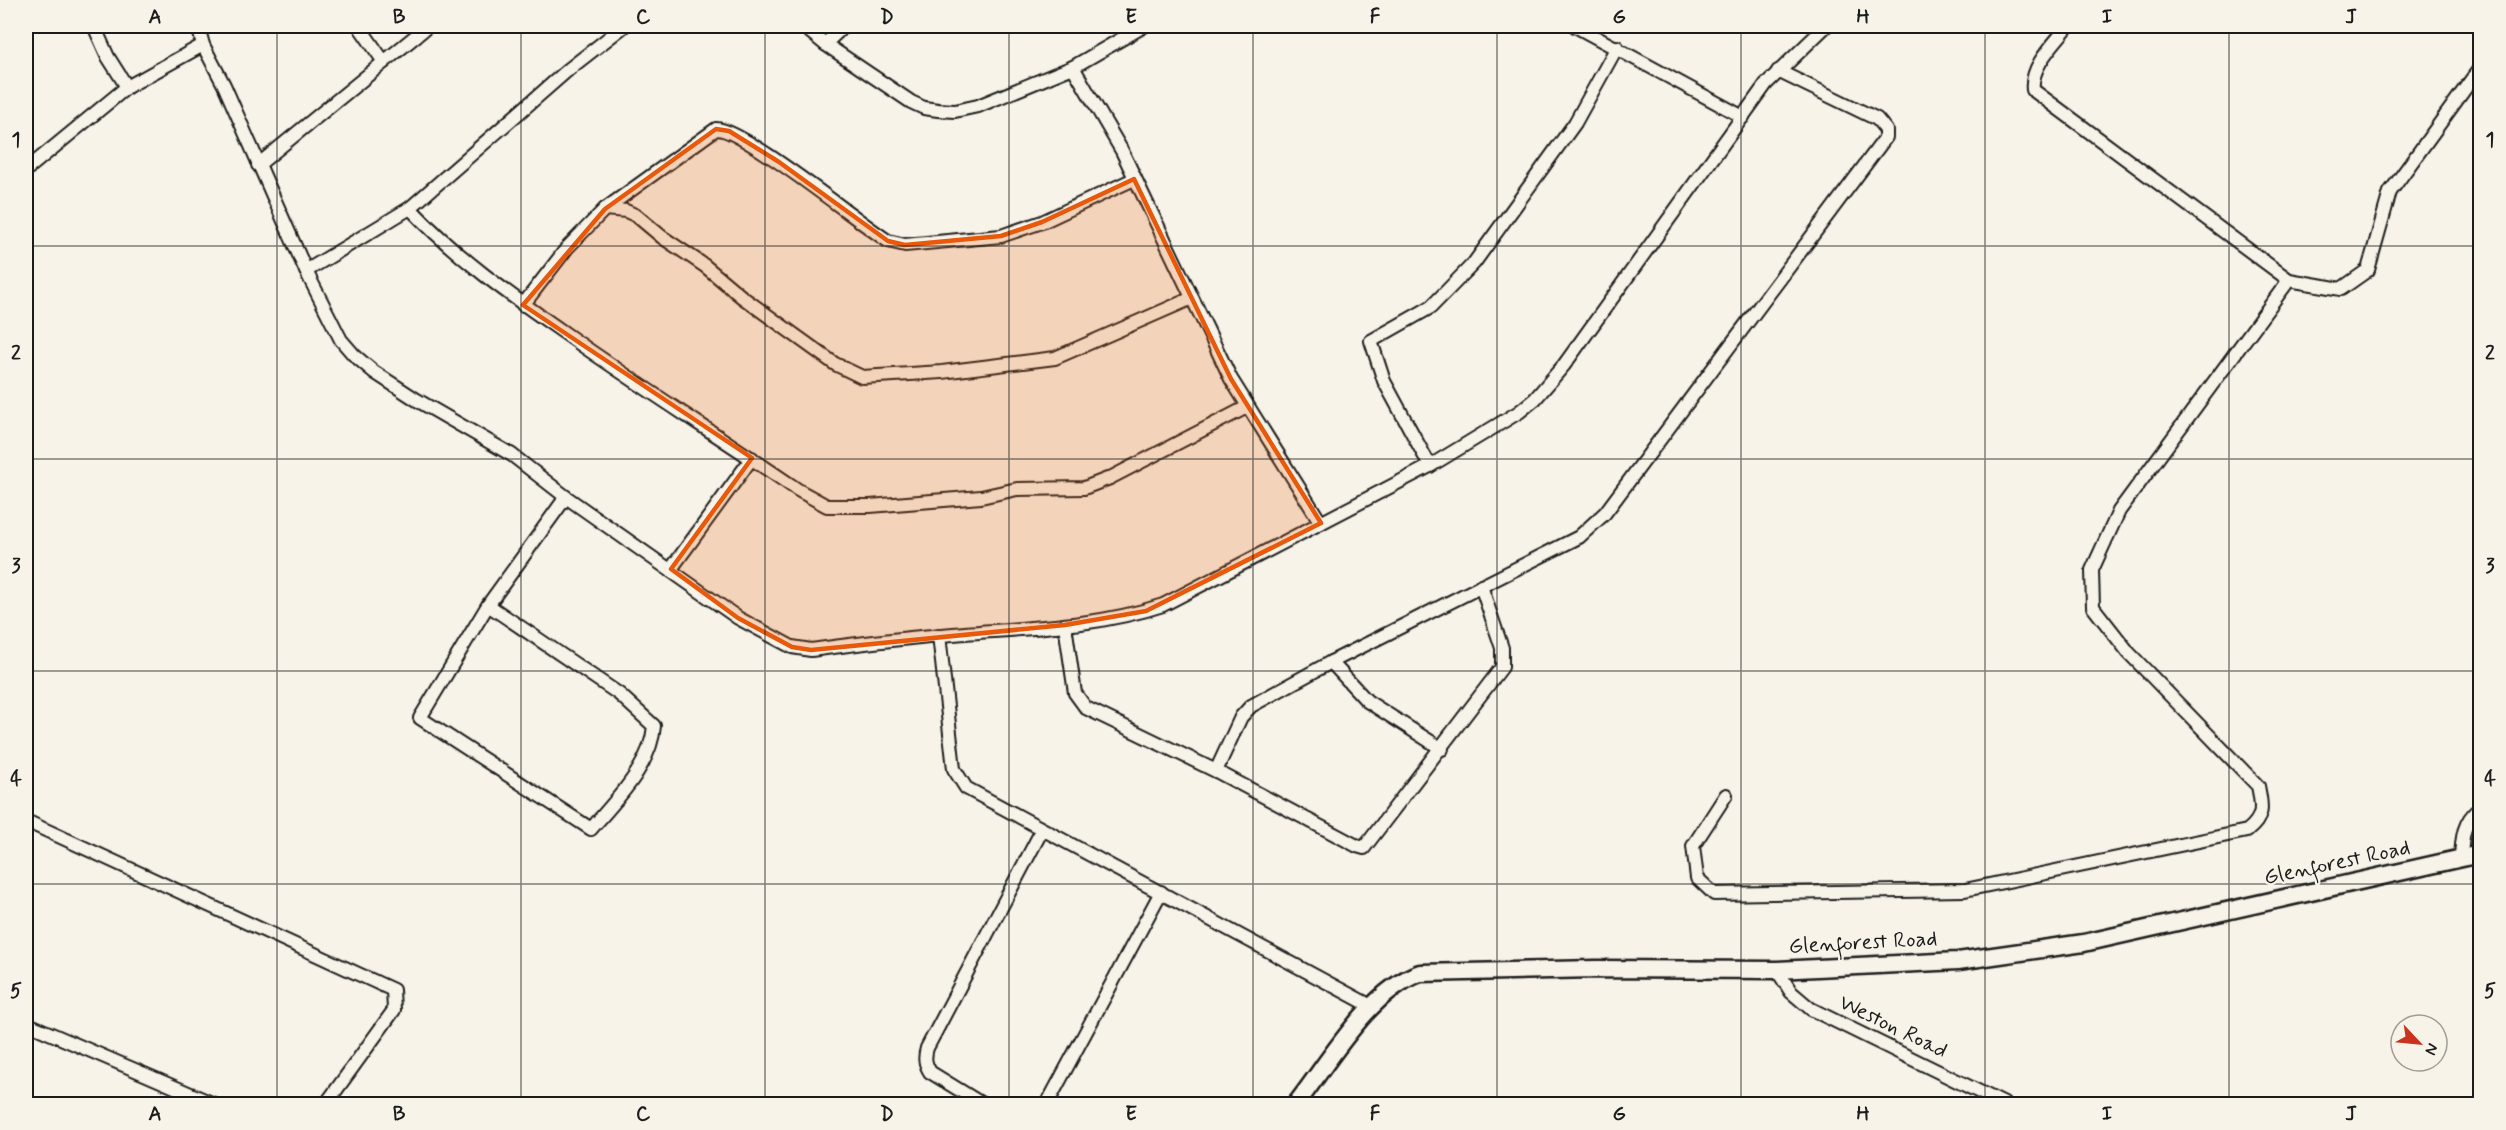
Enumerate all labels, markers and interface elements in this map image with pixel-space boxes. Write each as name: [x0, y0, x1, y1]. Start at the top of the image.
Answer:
text: A: [148, 4, 162, 31]
text: B: [393, 4, 406, 31]
text: C: [636, 4, 651, 31]
text: D: [880, 4, 894, 31]
text: E: [1125, 4, 1137, 31]
text: F: [1370, 4, 1381, 31]
text: G: [1612, 4, 1626, 31]
text: H: [1856, 4, 1870, 31]
text: I: [2102, 4, 2112, 31]
text: J: [2345, 4, 2357, 31]
text: 1: [12, 127, 20, 154]
text: 1: [2486, 127, 2494, 154]
text: 2: [11, 340, 21, 367]
text: 2: [2485, 340, 2495, 367]
text: 3: [11, 553, 21, 580]
text: 3: [2485, 553, 2495, 580]
text: 4: [10, 766, 22, 793]
text: 4: [2484, 766, 2496, 793]
street label: Glenforest Road: [2261, 834, 2413, 894]
street label: Glenforest Road: [1788, 925, 1938, 963]
text: 5: [10, 978, 22, 1005]
text: 5: [2484, 978, 2496, 1005]
street label: Weston Road: [1834, 989, 1952, 1065]
north arrow: [2389, 1013, 2449, 1073]
text: N: [2419, 1040, 2443, 1058]
text: A: [148, 1101, 162, 1128]
text: B: [393, 1101, 406, 1128]
text: C: [636, 1101, 651, 1128]
text: D: [880, 1101, 894, 1128]
text: E: [1125, 1101, 1137, 1128]
text: F: [1370, 1101, 1381, 1128]
text: G: [1612, 1101, 1626, 1128]
text: H: [1856, 1101, 1870, 1128]
text: I: [2102, 1101, 2112, 1128]
text: J: [2345, 1101, 2357, 1128]

